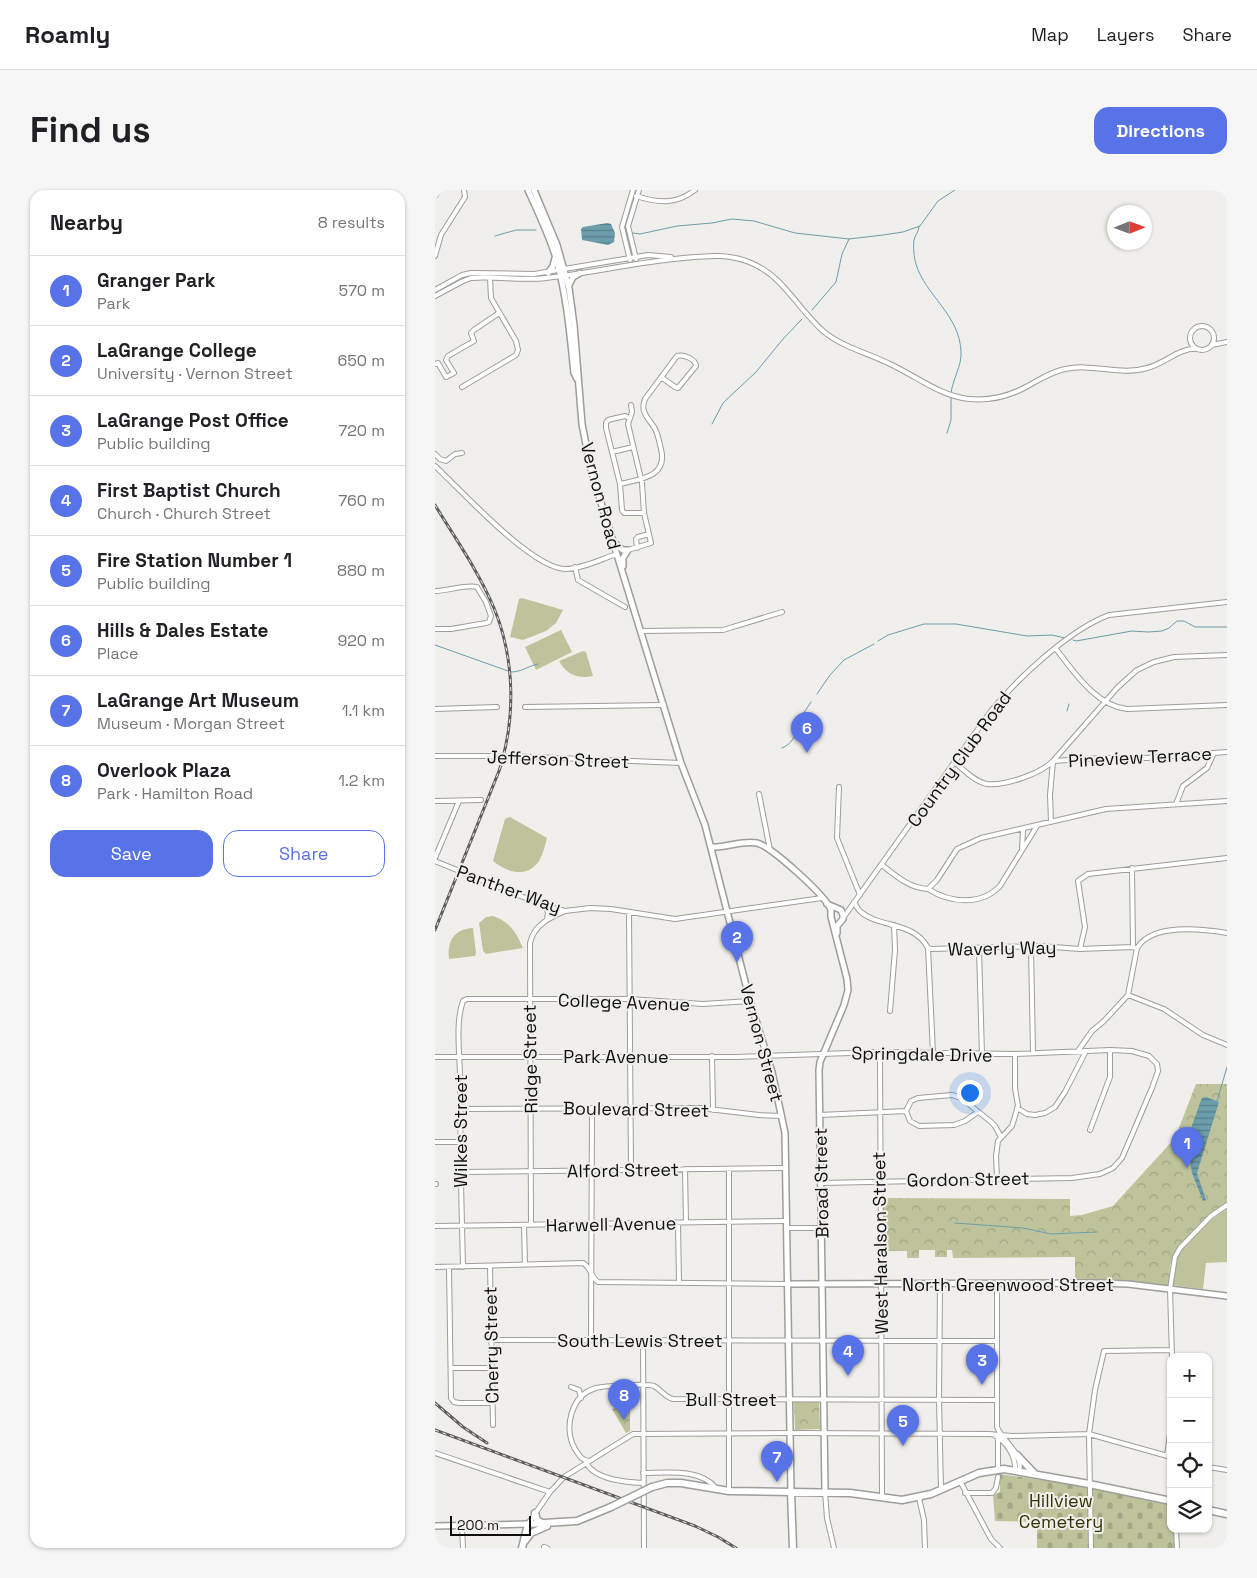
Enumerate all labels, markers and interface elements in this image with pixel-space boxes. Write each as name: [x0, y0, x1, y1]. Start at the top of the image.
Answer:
text: Roamly: [25, 19, 110, 50]
text: Map: [1031, 23, 1069, 46]
text: Layers: [1097, 23, 1154, 46]
text: Share: [1182, 23, 1232, 46]
button: Directions: [1094, 107, 1227, 154]
text: Find us: [30, 108, 151, 152]
north arrow: [1107, 205, 1152, 250]
text: Nearby: [50, 209, 123, 236]
text: 8 results: [318, 212, 385, 233]
text: Granger Park: [97, 268, 216, 293]
text: 1: [62, 280, 70, 301]
text: 570 m: [339, 280, 385, 301]
text: Park: [97, 293, 130, 314]
text: LaGrange College: [97, 338, 257, 363]
text: 2: [61, 350, 71, 371]
text: 650 m: [337, 350, 385, 371]
text: University · Vernon Street: [97, 363, 293, 384]
text: LaGrange Post Office: [97, 408, 289, 433]
text: 3: [61, 420, 71, 441]
text: 720 m: [338, 420, 385, 441]
text: Public building: [97, 433, 210, 454]
street label: Vernon Road: [576, 440, 626, 552]
text: First Baptist Church: [97, 478, 281, 503]
text: 4: [61, 490, 71, 511]
text: 760 m: [338, 490, 385, 511]
text: Church · Church Street: [97, 503, 271, 524]
text: Fire Station Number 1: [97, 548, 292, 573]
text: 5: [61, 560, 71, 581]
text: 880 m: [337, 560, 385, 581]
text: Public building: [97, 573, 210, 594]
text: Hills & Dales Estate: [97, 618, 268, 643]
text: 6: [61, 630, 71, 651]
text: 920 m: [337, 630, 385, 651]
text: Place: [97, 643, 139, 664]
street label: Country Club Road: [902, 686, 1016, 832]
text: LaGrange Art Museum: [97, 688, 299, 713]
text: 7: [62, 700, 70, 721]
text: 1.1 km: [342, 700, 385, 721]
pin: 6: [791, 712, 823, 753]
text: Museum · Morgan Street: [97, 713, 285, 734]
street label: Pineview Terrace: [1068, 742, 1212, 772]
street label: Jefferson Street: [486, 745, 630, 773]
text: Overlook Plaza: [97, 758, 231, 783]
text: 8: [61, 770, 71, 791]
text: 1.2 km: [338, 770, 385, 791]
text: Park · Hamilton Road: [97, 783, 253, 804]
button: Save: [50, 830, 213, 877]
button: Share: [223, 830, 385, 877]
street label: Panther Way: [454, 859, 564, 919]
pin: 2: [721, 921, 753, 962]
street label: Waverly Way: [947, 936, 1057, 960]
street label: Vernon Street: [735, 982, 789, 1104]
street label: College Avenue: [557, 988, 691, 1016]
street label: Ridge Street: [518, 1004, 542, 1114]
street label: Springdale Drive: [851, 1041, 993, 1067]
street label: Park Avenue: [563, 1045, 669, 1068]
street label: Wilkes Street: [449, 1074, 472, 1188]
your location: [957, 1080, 983, 1106]
street label: Boulevard Street: [563, 1096, 709, 1122]
street label: Broad Street: [809, 1127, 833, 1239]
pin: 1: [1171, 1127, 1203, 1168]
street label: West Haralson Street: [867, 1151, 893, 1335]
street label: Alford Street: [567, 1158, 679, 1182]
street label: Gordon Street: [906, 1166, 1030, 1192]
street label: Harwell Avenue: [545, 1211, 677, 1237]
street label: North Greenwood Street: [902, 1273, 1114, 1296]
street label: Cherry Street: [478, 1286, 504, 1404]
street label: South Lewis Street: [557, 1329, 723, 1352]
pin: 4: [832, 1335, 864, 1376]
pin: 3: [966, 1344, 998, 1385]
map controls: [1167, 1353, 1212, 1533]
button: +: [1167, 1353, 1212, 1398]
pin: 8: [608, 1379, 640, 1420]
street label: Bull Street: [685, 1388, 777, 1411]
button: −: [1167, 1398, 1212, 1443]
pin: 5: [887, 1405, 919, 1446]
pin: 7: [761, 1441, 793, 1482]
button: locate: [1167, 1443, 1212, 1488]
button: layers: [1167, 1488, 1212, 1533]
park label: Hillview Cemetery: [1019, 1489, 1103, 1533]
scale bar: [450, 1513, 531, 1536]
text: 200 m: [457, 1516, 499, 1534]

